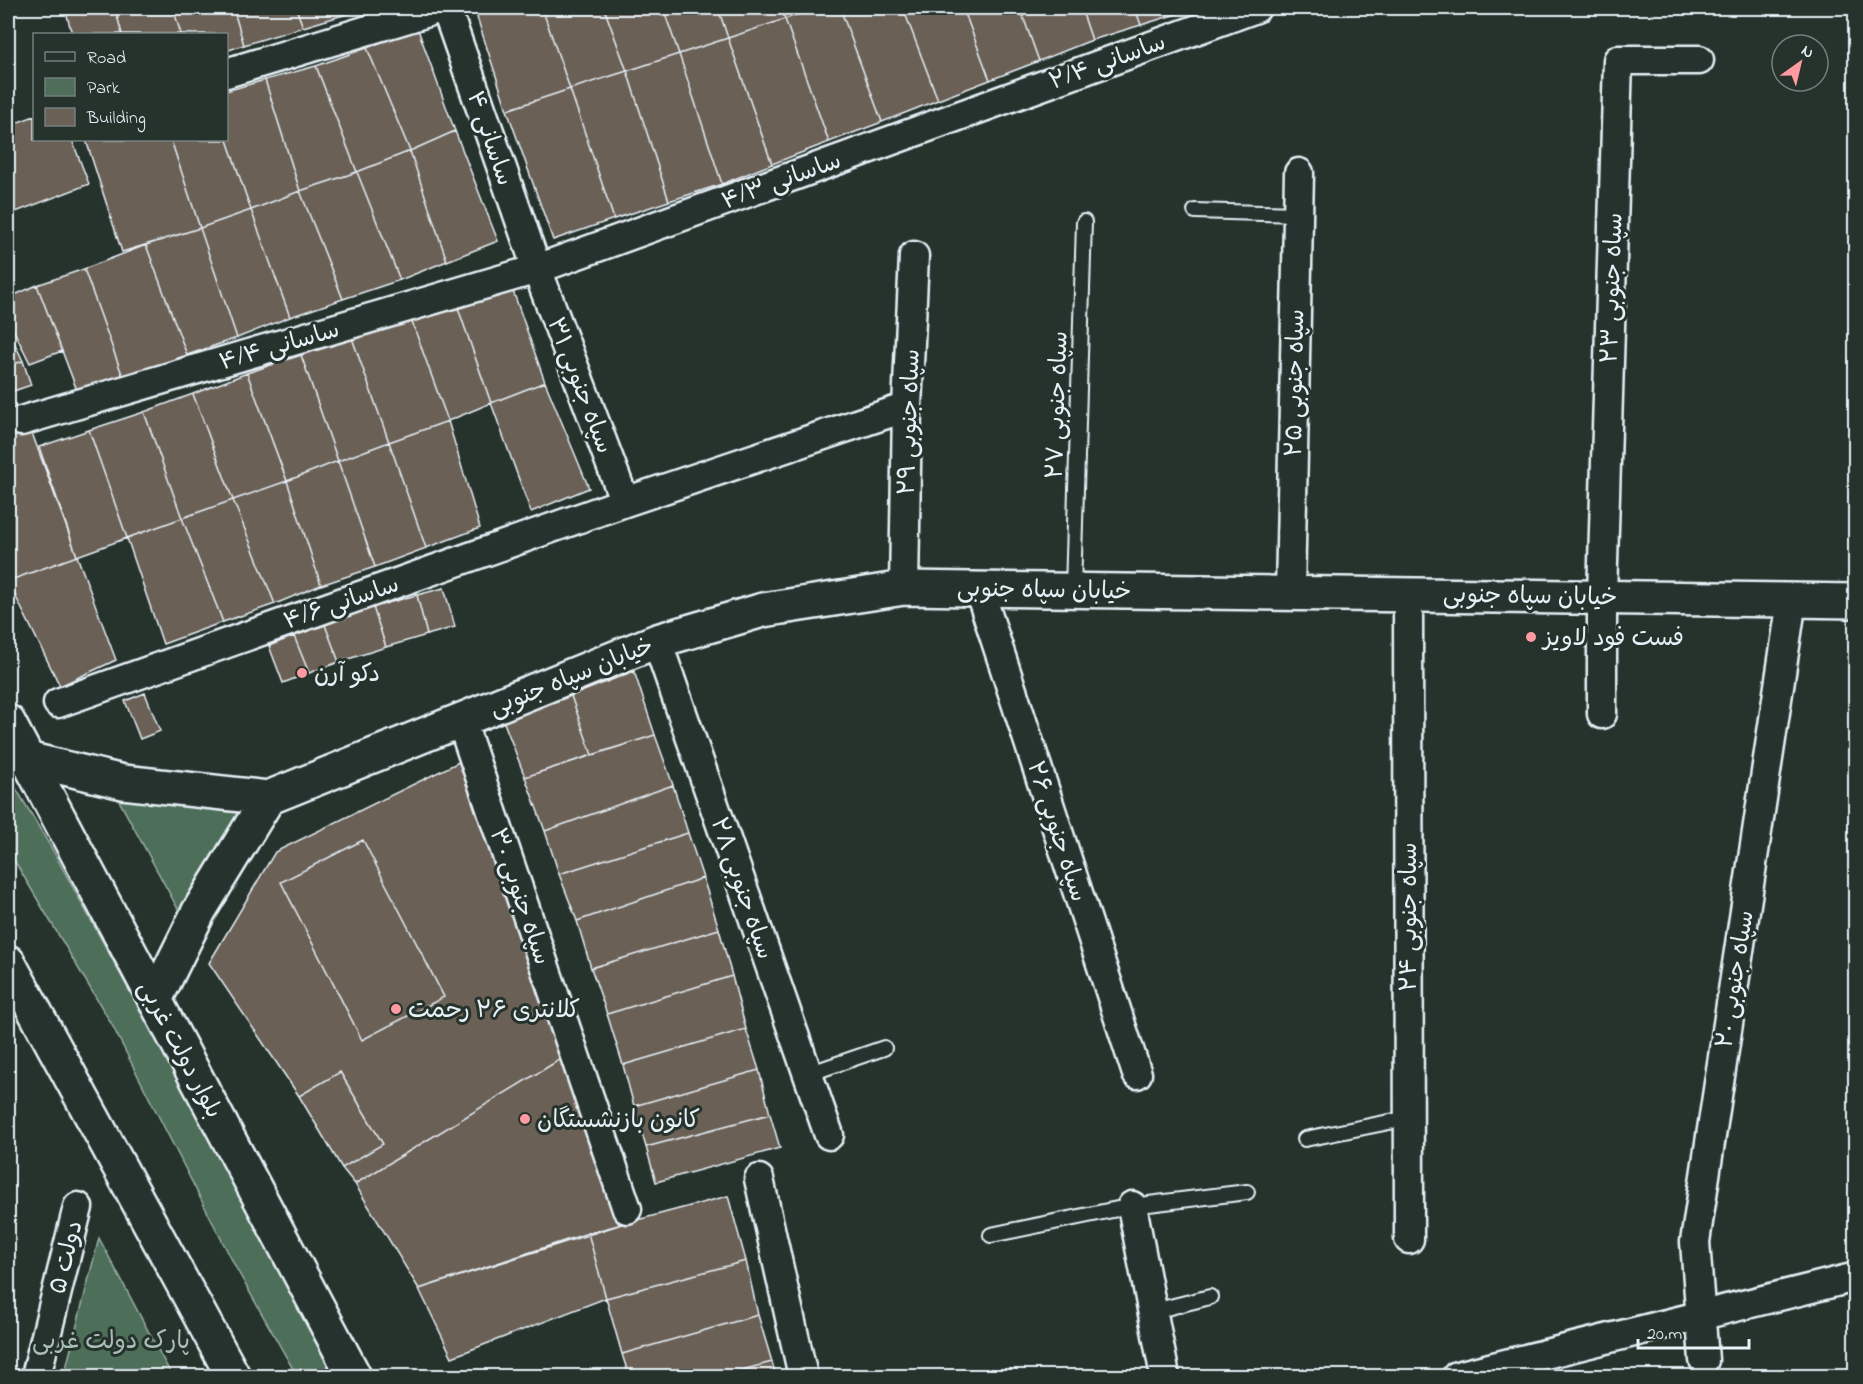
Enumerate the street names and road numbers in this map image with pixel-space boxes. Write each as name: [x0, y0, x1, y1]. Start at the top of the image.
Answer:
street label: ۲/۴ ساسانی: [1045, 26, 1171, 101]
street label: ۴ ساسانی: [456, 87, 521, 191]
street label: ۴/۳ ساسانی: [717, 145, 847, 220]
street label: ۲۳ سپاه جنوبی: [1593, 212, 1634, 364]
street label: ۲۵ سپاه جنوبی: [1278, 309, 1315, 457]
street label: ۳۱ سپاه جنوبی: [537, 313, 621, 459]
street label: ۴/۴ ساسانی: [216, 314, 344, 381]
street label: ۲۷ سپاه جنوبی: [1038, 330, 1079, 480]
street label: ۲۹ سپاه جنوبی: [890, 348, 931, 496]
street label: ۴/۶ ساسانی: [279, 568, 404, 640]
street label: خیابان سپاه جنوبی: [956, 572, 1131, 611]
street label: خیابان سپاه جنوبی: [1442, 578, 1617, 617]
street label: خیابان سپاه جنوبی: [484, 629, 659, 727]
street label: ۲۶ سپاه جنوبی: [1016, 757, 1095, 907]
street label: ۲۸ سپاه جنوبی: [700, 813, 781, 965]
street label: ۳۰ سپاه جنوبی: [479, 824, 558, 970]
street label: ۲۴ سپاه جنوبی: [1393, 842, 1428, 992]
street label: ۲۰ سپاه جنوبی: [1708, 908, 1765, 1051]
street label: بلوار دولت غربی: [128, 975, 230, 1125]
street label: ۵ دولت: [41, 1217, 93, 1298]

